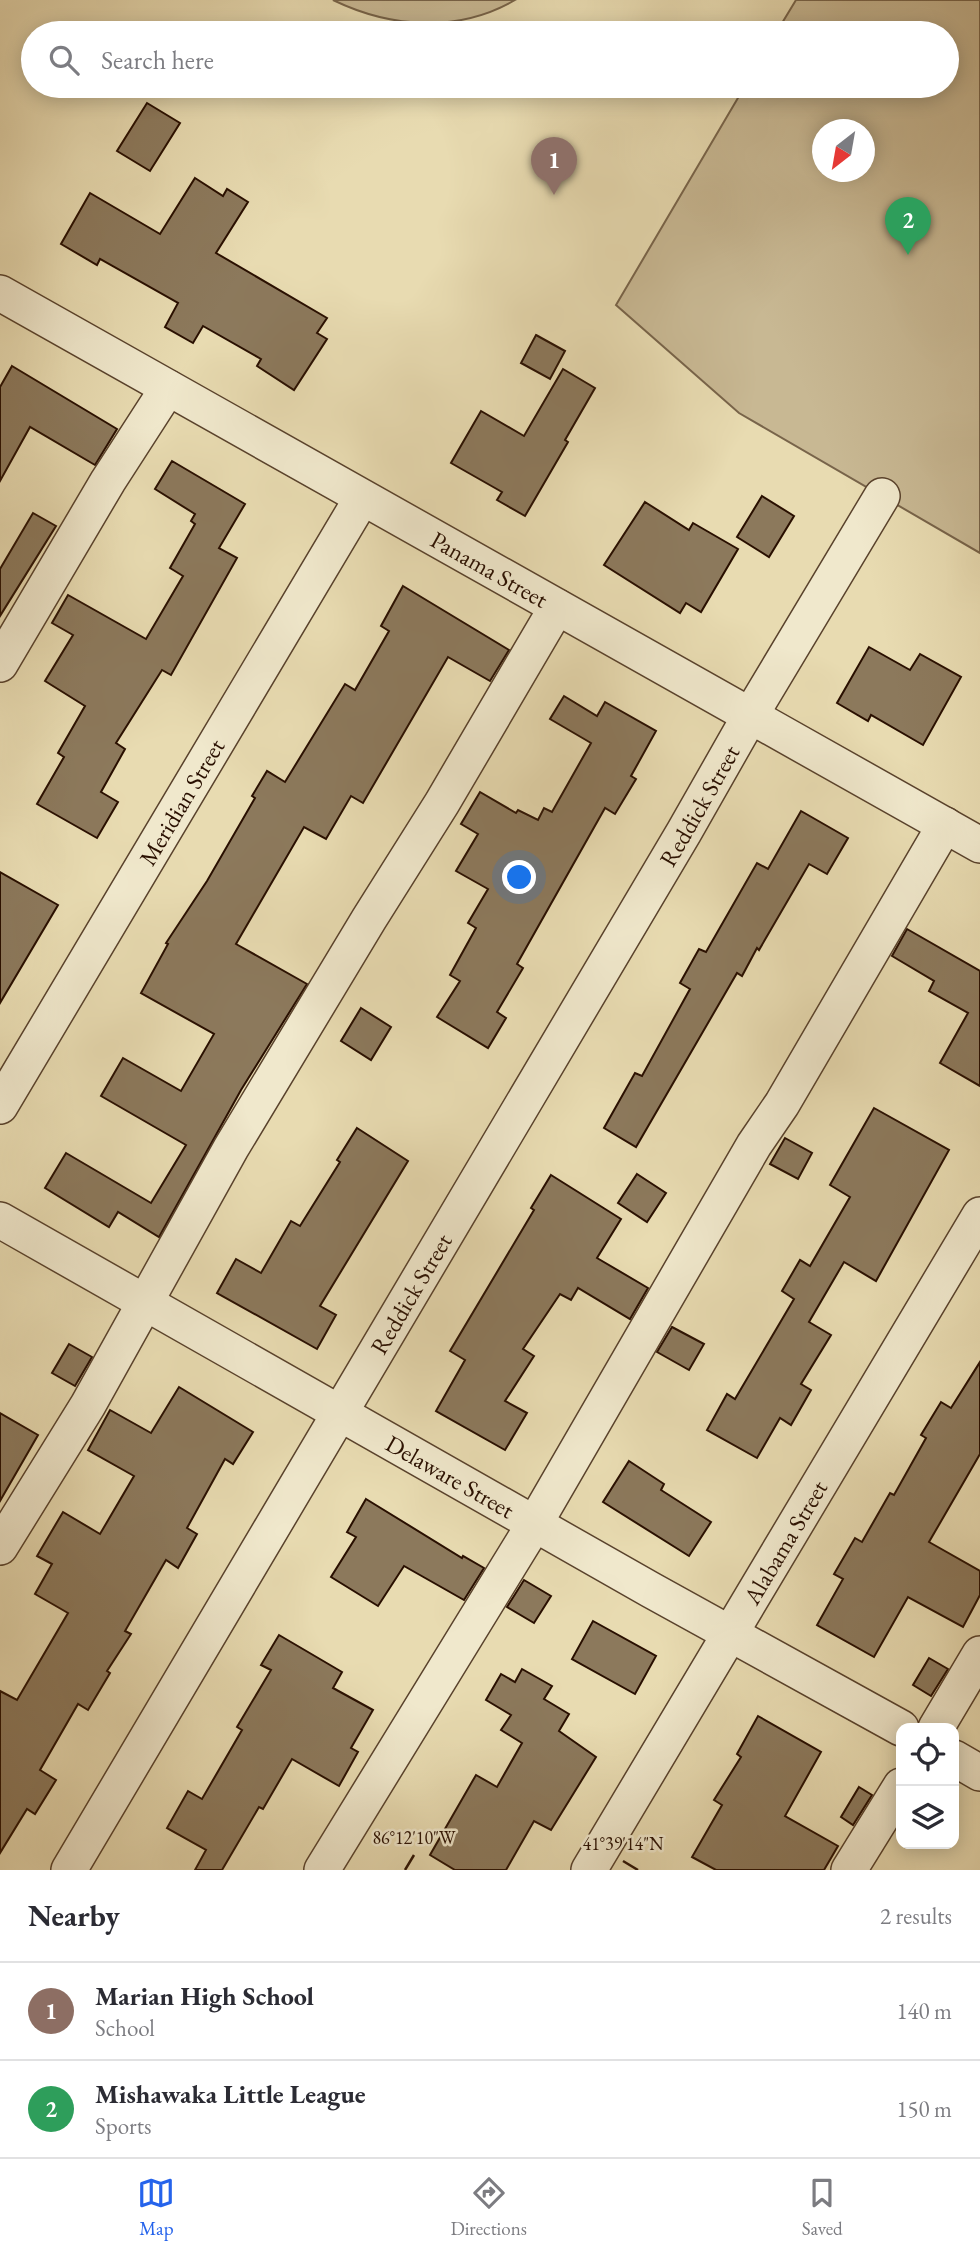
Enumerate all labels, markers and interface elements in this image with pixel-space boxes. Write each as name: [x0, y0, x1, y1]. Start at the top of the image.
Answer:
search box: [21, 21, 959, 98]
icon: search: [45, 41, 83, 79]
text: Search here: [101, 43, 214, 77]
north arrow: [812, 119, 875, 182]
pin: 1: [531, 137, 577, 195]
pin: 2: [885, 197, 931, 255]
street label: Panama Street: [426, 523, 554, 614]
street label: Meridian Street: [131, 732, 231, 871]
street label: Reddick Street: [652, 739, 746, 872]
your location: [502, 860, 536, 894]
street label: Reddick Street: [363, 1227, 459, 1360]
street label: Delaware Street: [381, 1427, 521, 1525]
street label: Alabama Street: [735, 1474, 834, 1611]
map controls: [896, 1723, 959, 1849]
button: locate: [896, 1723, 959, 1786]
button: layers: [896, 1786, 959, 1849]
text: 86°12'10"W: [372, 1826, 456, 1849]
text: 41°39'14"N: [583, 1832, 664, 1855]
text: Nearby: [28, 1896, 120, 1935]
text: 2 results: [880, 1901, 952, 1931]
text: Marian High School: [95, 1979, 314, 2013]
text: 1: [45, 1996, 57, 2026]
text: 140 m: [896, 1996, 952, 2026]
text: School: [95, 2013, 155, 2043]
text: Mishawaka Little League: [95, 2077, 366, 2111]
text: 2: [45, 2094, 57, 2124]
text: 150 m: [896, 2094, 952, 2124]
text: Sports: [95, 2111, 151, 2141]
tab: Map: [137, 2174, 175, 2241]
tab: Directions: [450, 2174, 527, 2241]
tab: Saved: [802, 2174, 843, 2241]

